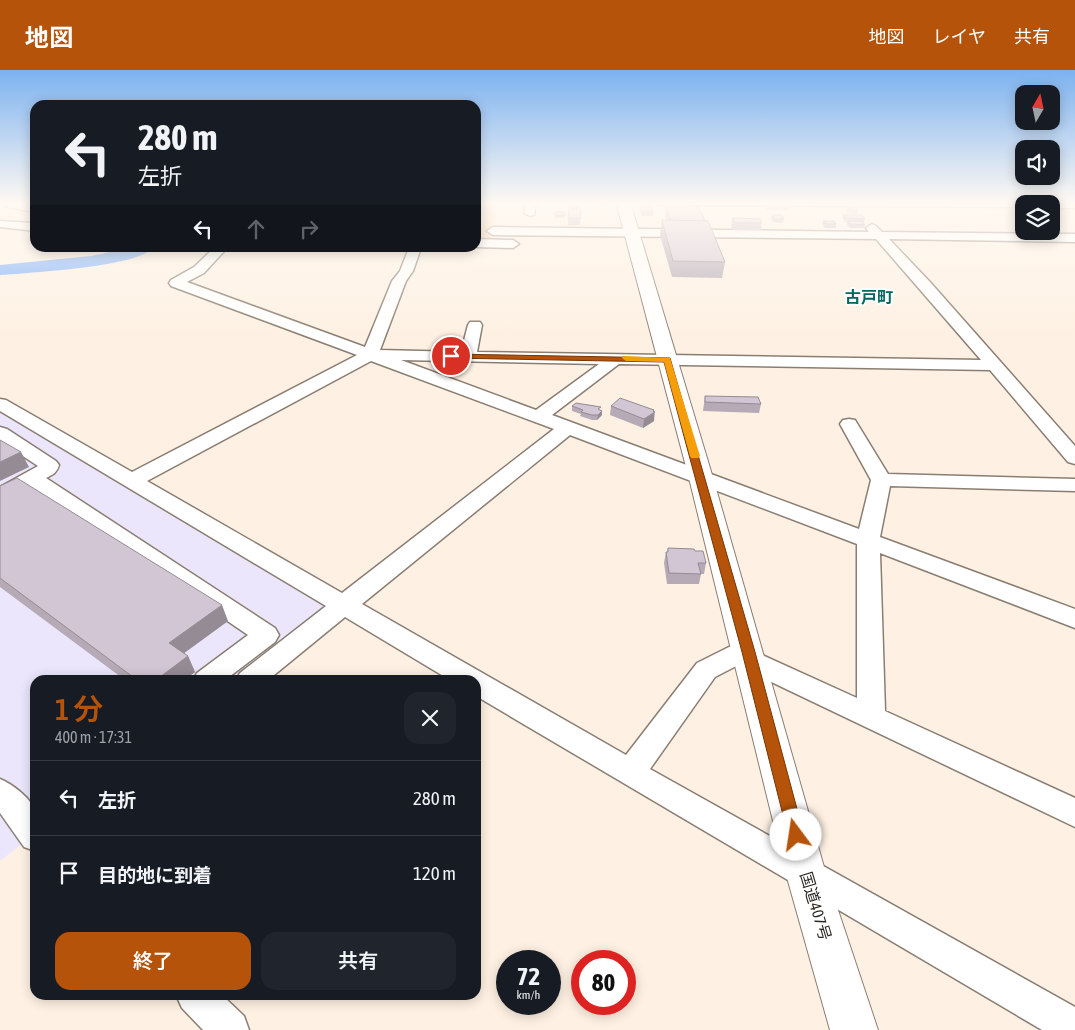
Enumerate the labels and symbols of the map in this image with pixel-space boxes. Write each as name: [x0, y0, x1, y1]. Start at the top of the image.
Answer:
north arrow: [1015, 85, 1060, 130]
district label: 古戸町: [845, 288, 893, 306]
pin: [430, 335, 472, 377]
position arrow: [769, 808, 821, 860]
street label: 国道407号: [797, 870, 835, 942]
speed limit sign: 80: [571, 950, 636, 1015]

